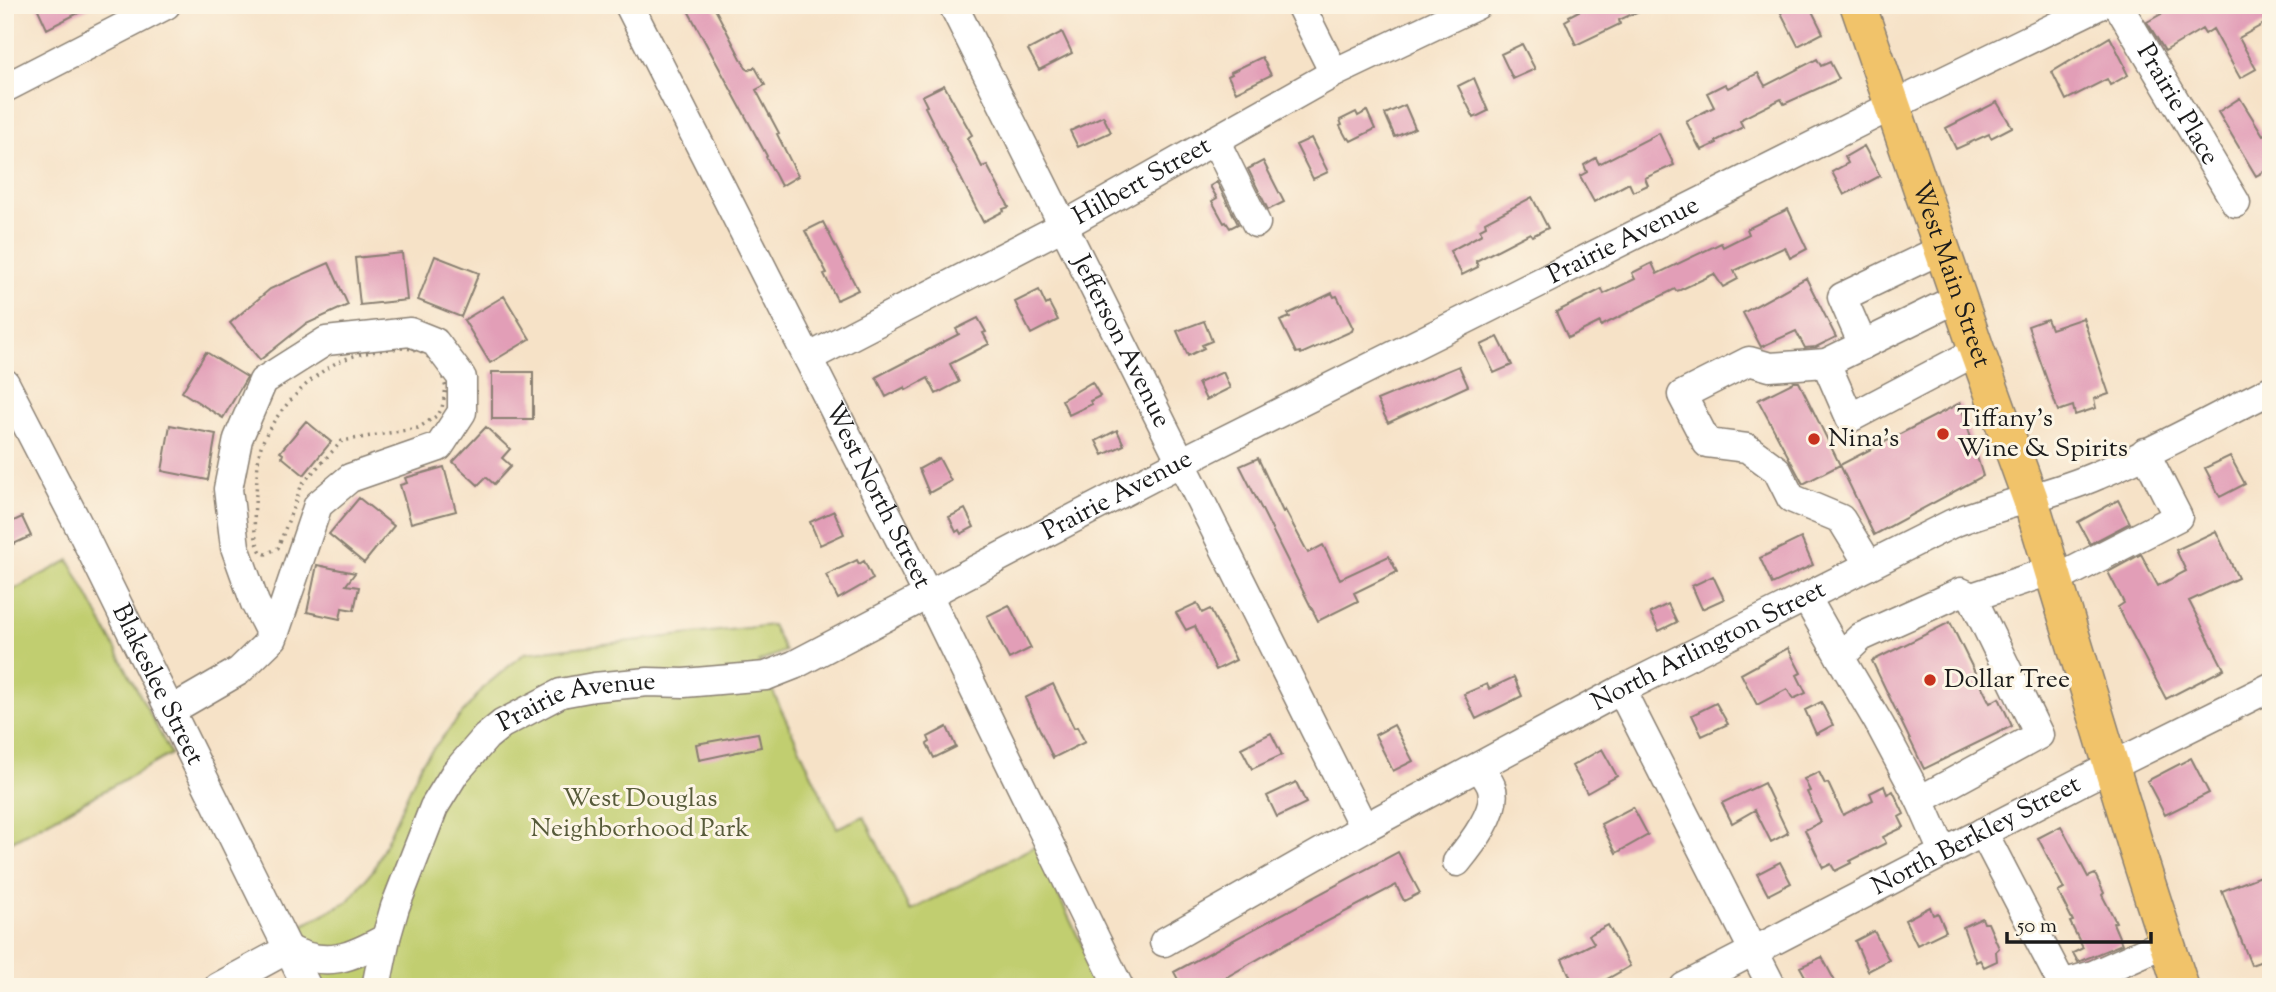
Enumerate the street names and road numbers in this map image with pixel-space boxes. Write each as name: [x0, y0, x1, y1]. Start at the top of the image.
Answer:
street label: Prairie Place: [2127, 37, 2228, 172]
street label: Hilbert Street: [1066, 128, 1218, 235]
street label: West Main Street: [1902, 176, 2000, 373]
street label: Prairie Avenue: [1541, 187, 1705, 294]
street label: Jefferson Avenue: [1061, 247, 1180, 434]
street label: West North Street: [815, 396, 940, 595]
street label: Prairie Avenue: [1035, 441, 1198, 550]
street label: North Arlington Street: [1585, 571, 1832, 721]
street label: Blakeslee Street: [102, 598, 213, 772]
street label: Prairie Avenue: [491, 663, 656, 742]
street label: North Berkley Street: [1865, 766, 2087, 905]

